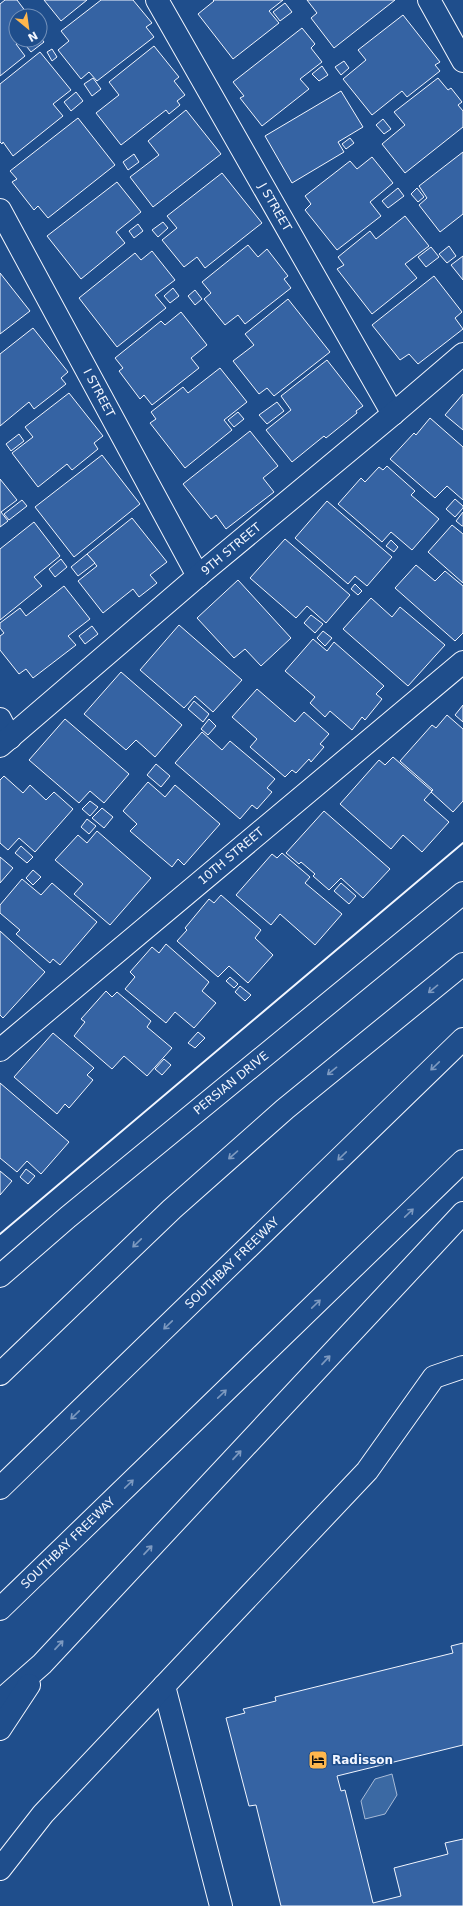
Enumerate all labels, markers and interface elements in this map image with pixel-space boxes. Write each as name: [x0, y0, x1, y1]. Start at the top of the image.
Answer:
north arrow: [8, 8, 48, 48]
text: N: [25, 28, 40, 44]
street label: J STREET: [255, 180, 295, 234]
street label: I STREET: [80, 366, 118, 420]
street label: 9TH STREET: [198, 520, 264, 578]
street label: 10TH STREET: [195, 824, 267, 887]
one-way arrow: [427, 984, 438, 993]
street label: PERSIAN DRIVE: [191, 1049, 271, 1117]
one-way arrow: [430, 1061, 440, 1071]
one-way arrow: [327, 1067, 338, 1075]
one-way arrow: [228, 1151, 238, 1160]
one-way arrow: [337, 1151, 347, 1161]
one-way arrow: [404, 1208, 414, 1218]
street label: SOUTHBAY FREEWAY: [182, 1214, 282, 1311]
one-way arrow: [132, 1238, 142, 1247]
one-way arrow: [311, 1299, 321, 1308]
one-way arrow: [163, 1320, 173, 1330]
one-way arrow: [321, 1355, 330, 1366]
one-way arrow: [217, 1389, 227, 1399]
one-way arrow: [70, 1410, 80, 1420]
one-way arrow: [232, 1451, 241, 1461]
one-way arrow: [124, 1479, 134, 1489]
street label: SOUTHBAY FREEWAY: [18, 1494, 118, 1591]
one-way arrow: [143, 1546, 152, 1556]
one-way arrow: [55, 1640, 64, 1651]
hotel icon: Radisson: [307, 1749, 329, 1771]
place label: Radisson: [332, 1753, 393, 1767]

